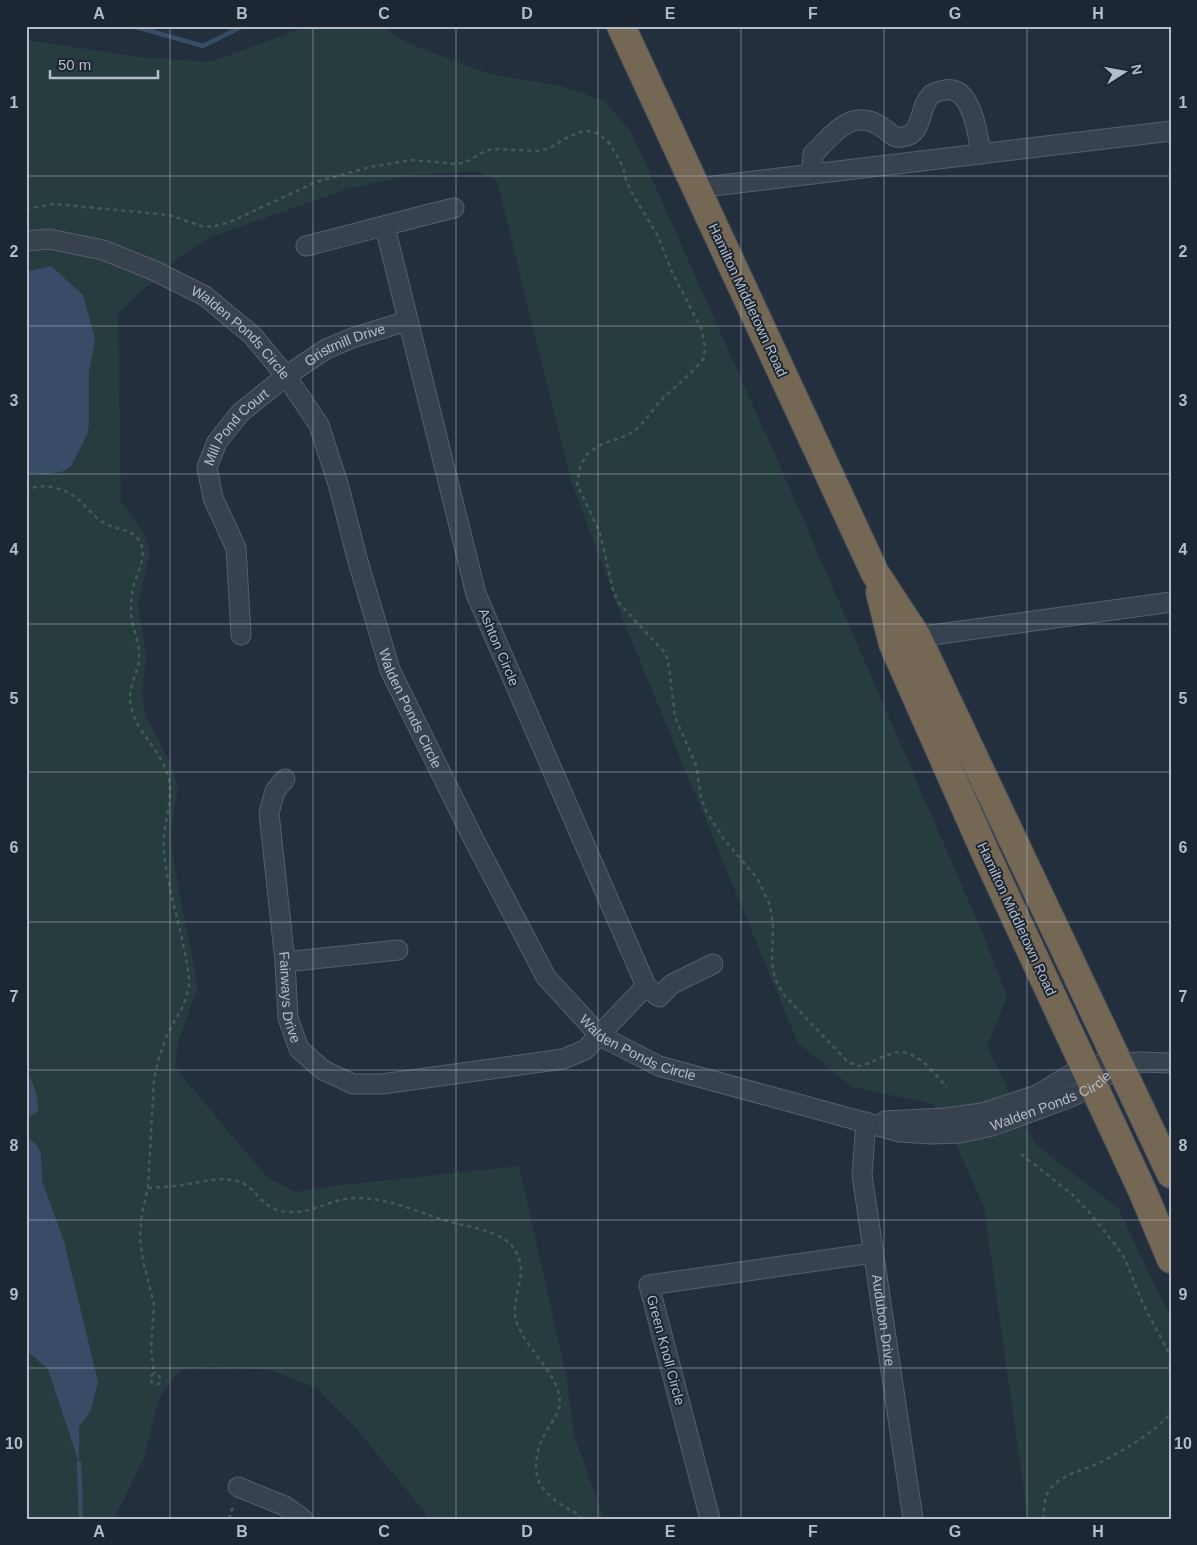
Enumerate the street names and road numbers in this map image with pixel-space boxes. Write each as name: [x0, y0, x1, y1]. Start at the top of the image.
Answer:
street label: Hamilton Middletown Road: [705, 221, 791, 379]
street label: Walden Ponds Circle: [189, 282, 293, 383]
street label: Gristmill Drive: [301, 320, 387, 369]
street label: Mill Pond Court: [200, 385, 272, 468]
street label: Ashton Circle: [475, 606, 523, 689]
street label: Walden Ponds Circle: [376, 647, 445, 771]
street label: Hamilton Middletown Road: [974, 840, 1060, 998]
street label: Fairways Drive: [276, 951, 304, 1045]
street label: Walden Ponds Circle: [576, 1011, 698, 1084]
street label: Walden Ponds Circle: [988, 1067, 1114, 1134]
street label: Audubon Drive: [869, 1273, 898, 1368]
street label: Green Knoll Circle: [644, 1293, 688, 1407]

